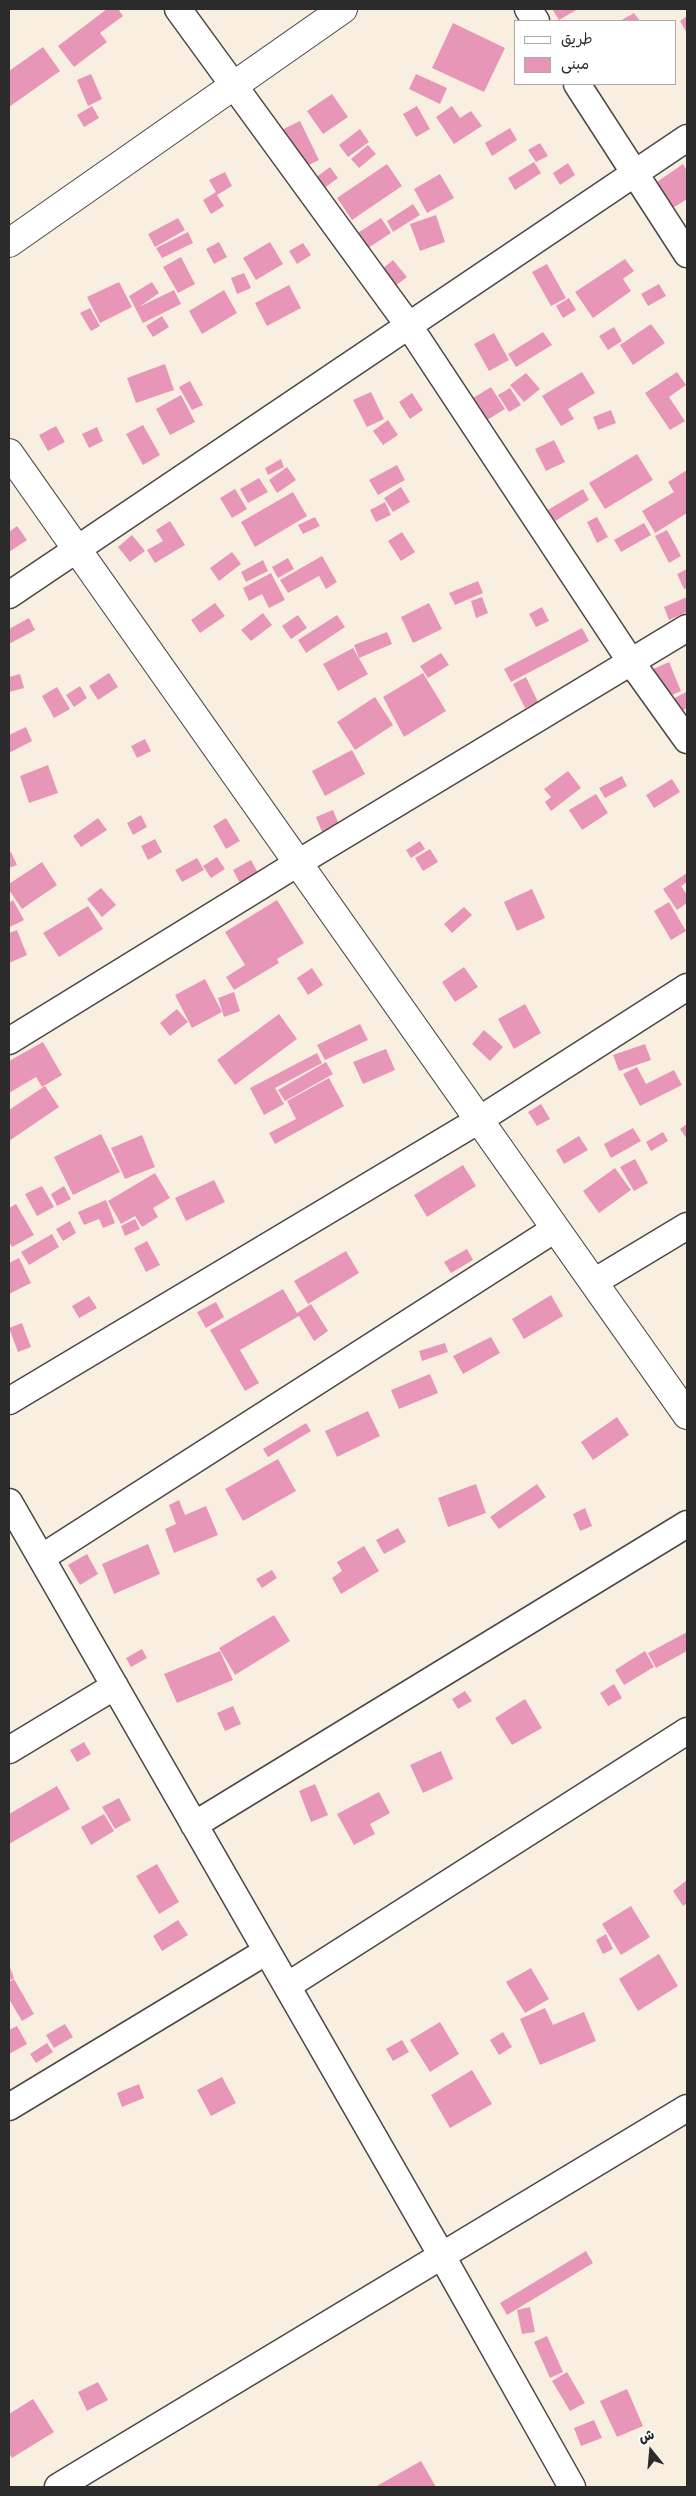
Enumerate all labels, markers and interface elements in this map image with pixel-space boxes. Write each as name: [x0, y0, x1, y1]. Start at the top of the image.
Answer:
legend: [514, 20, 676, 85]
text: طريق: [561, 29, 593, 50]
text: مبنى: [561, 54, 589, 75]
text: ش: [636, 2425, 657, 2448]
north arrow: [626, 2426, 676, 2476]

